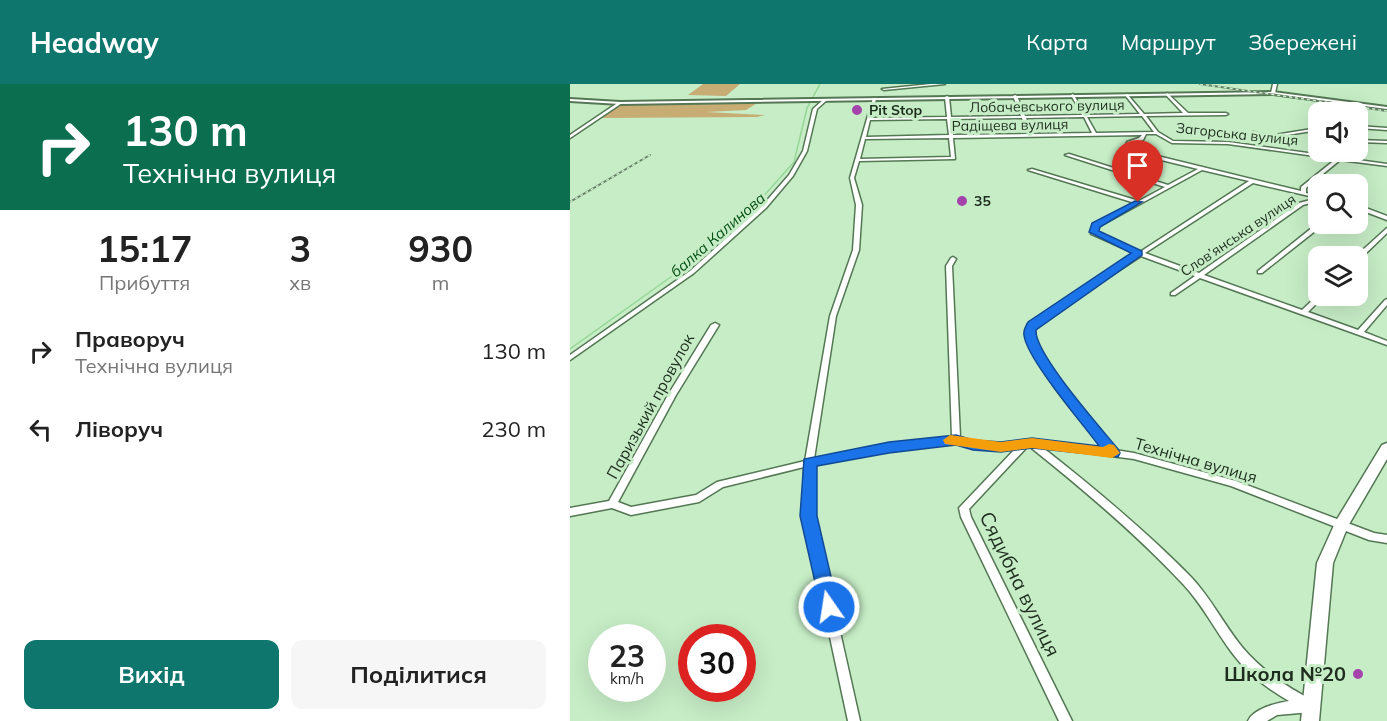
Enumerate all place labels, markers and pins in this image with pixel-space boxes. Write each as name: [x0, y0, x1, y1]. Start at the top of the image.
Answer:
place label: Pit Stop: [869, 101, 923, 119]
marker: Pit Stop: [850, 103, 864, 117]
pin: [1112, 140, 1163, 202]
place label: 35: [974, 192, 991, 210]
marker: 35: [955, 194, 969, 208]
place label: Школа №20: [1224, 661, 1346, 686]
marker: Школа №20: [1351, 667, 1365, 681]

